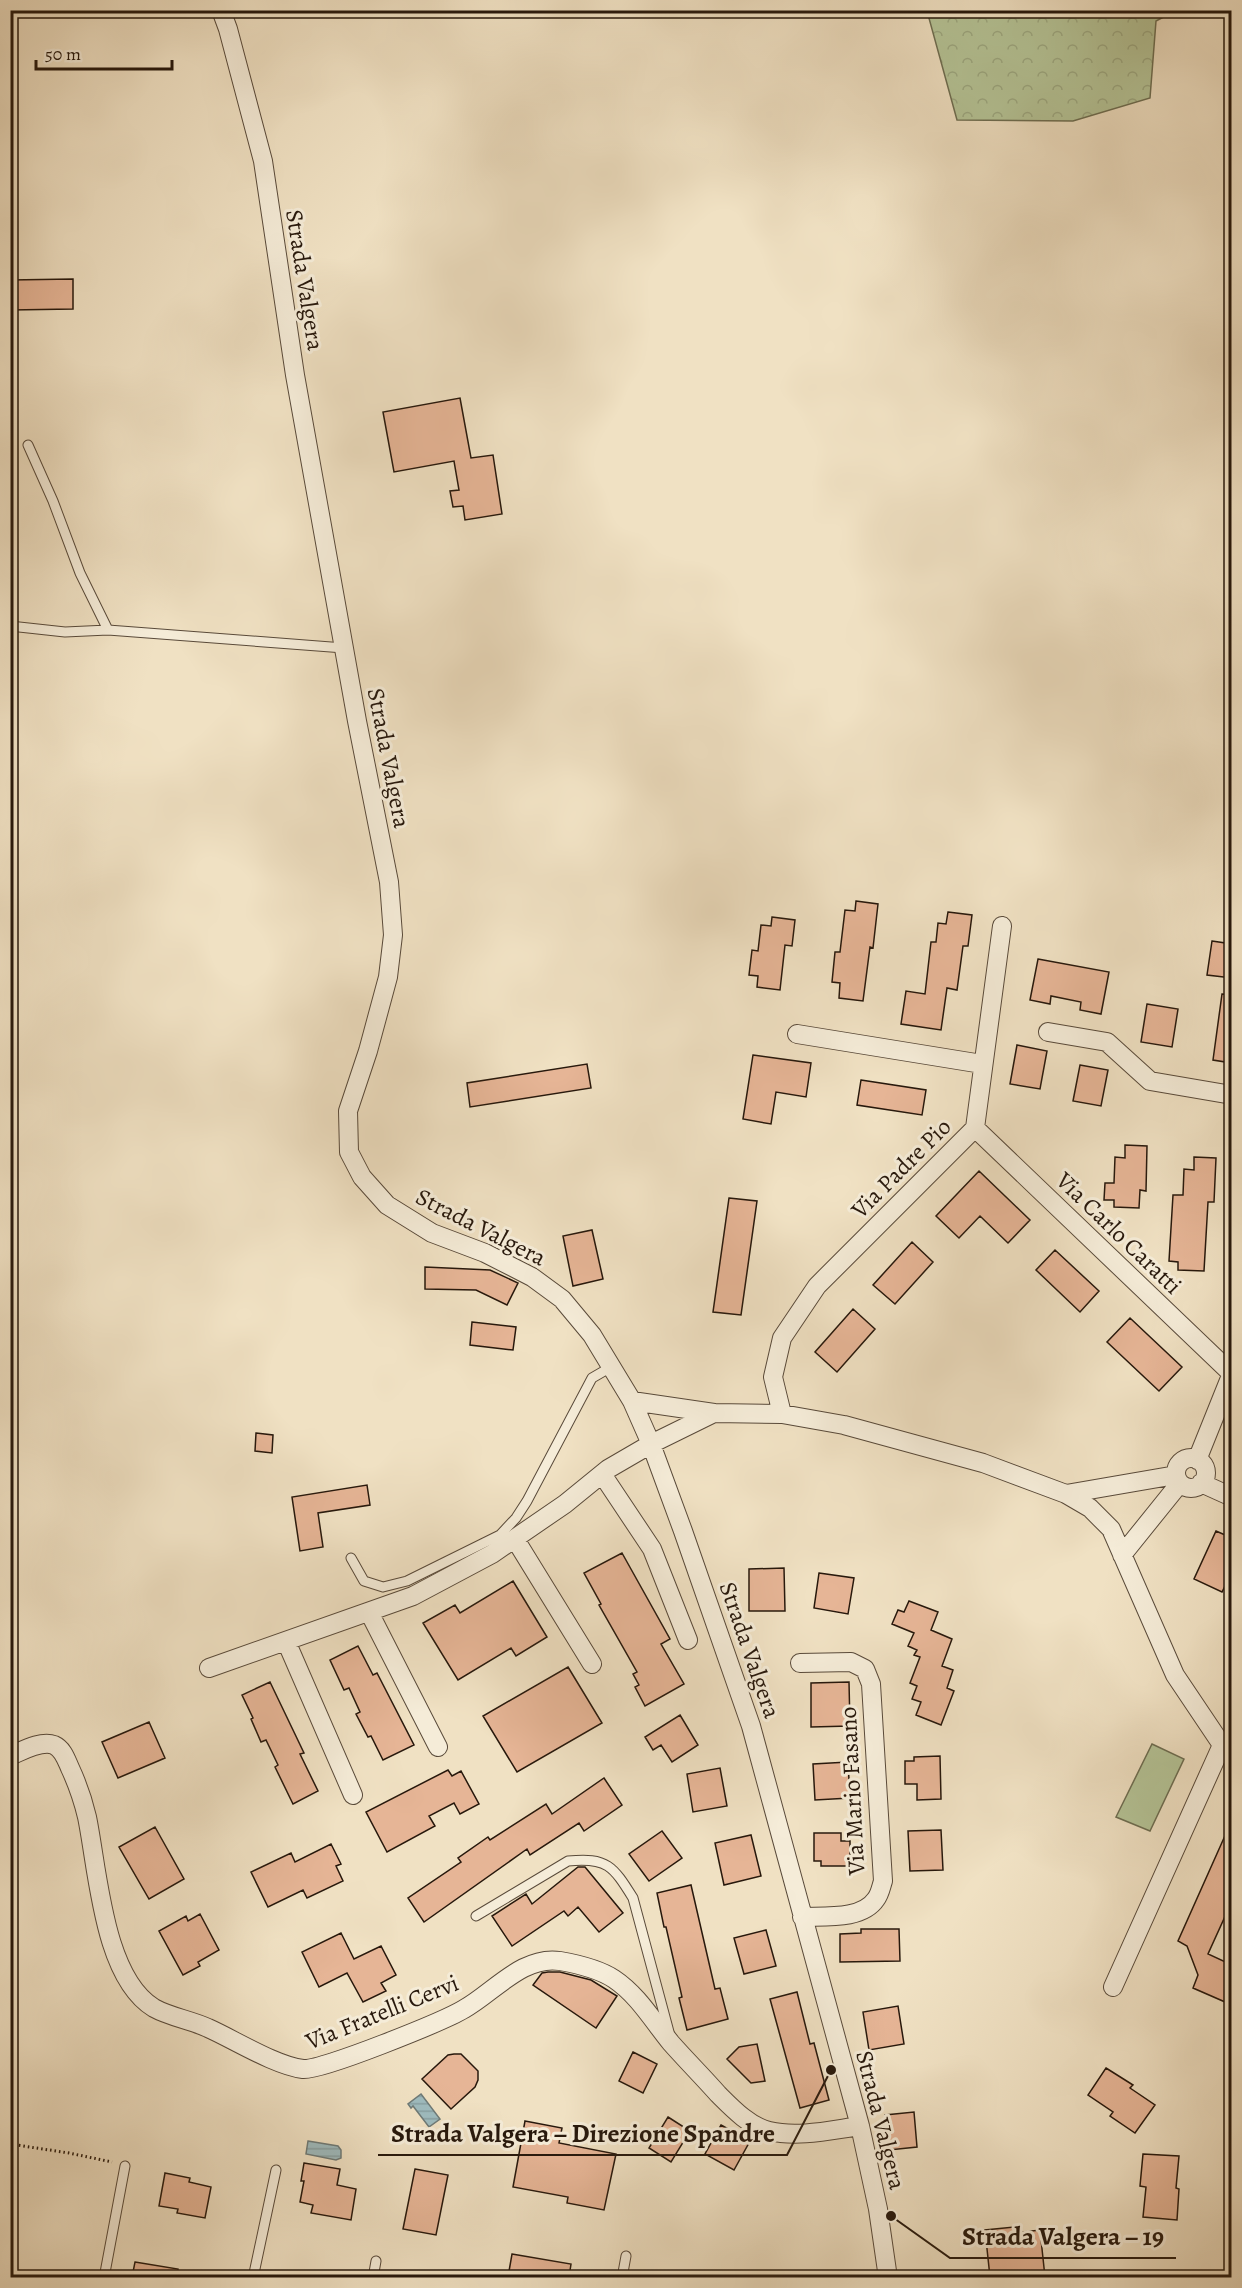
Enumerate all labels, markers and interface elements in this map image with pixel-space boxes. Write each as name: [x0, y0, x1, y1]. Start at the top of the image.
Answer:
scale bar: [36, 33, 172, 71]
text: 50 m: [45, 42, 81, 66]
street label: Strada Valgera: [278, 207, 332, 354]
street label: Strada Valgera: [360, 685, 418, 832]
street label: Via Padre Pio: [843, 1111, 958, 1226]
street label: Via Carlo Caratti: [1048, 1164, 1189, 1301]
street label: Strada Valgera: [410, 1180, 552, 1274]
street label: Strada Valgera: [712, 1578, 789, 1723]
street label: Via Mario Fasano: [832, 1706, 872, 1877]
street label: Via Fratelli Cervi: [300, 1967, 463, 2058]
street label: Strada Valgera: [848, 2047, 914, 2194]
callout: Strada Valgera – Direzione Spandre: [378, 2111, 787, 2155]
text: Strada Valgera – Direzione Spandre: [391, 2116, 775, 2151]
callout: Strada Valgera – 19: [950, 2214, 1176, 2258]
text: Strada Valgera – 19: [962, 2219, 1164, 2254]

